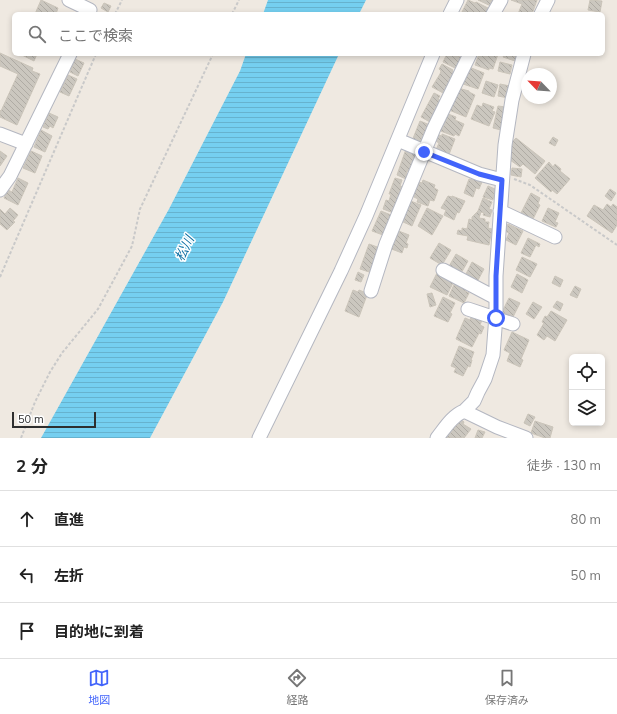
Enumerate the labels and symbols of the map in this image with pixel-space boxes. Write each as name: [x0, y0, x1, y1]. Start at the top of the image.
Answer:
north arrow: [521, 68, 557, 104]
route end: [415, 143, 433, 161]
water label: 松川: [171, 231, 198, 263]
route start: [487, 309, 505, 327]
scale bar: [12, 410, 96, 429]

